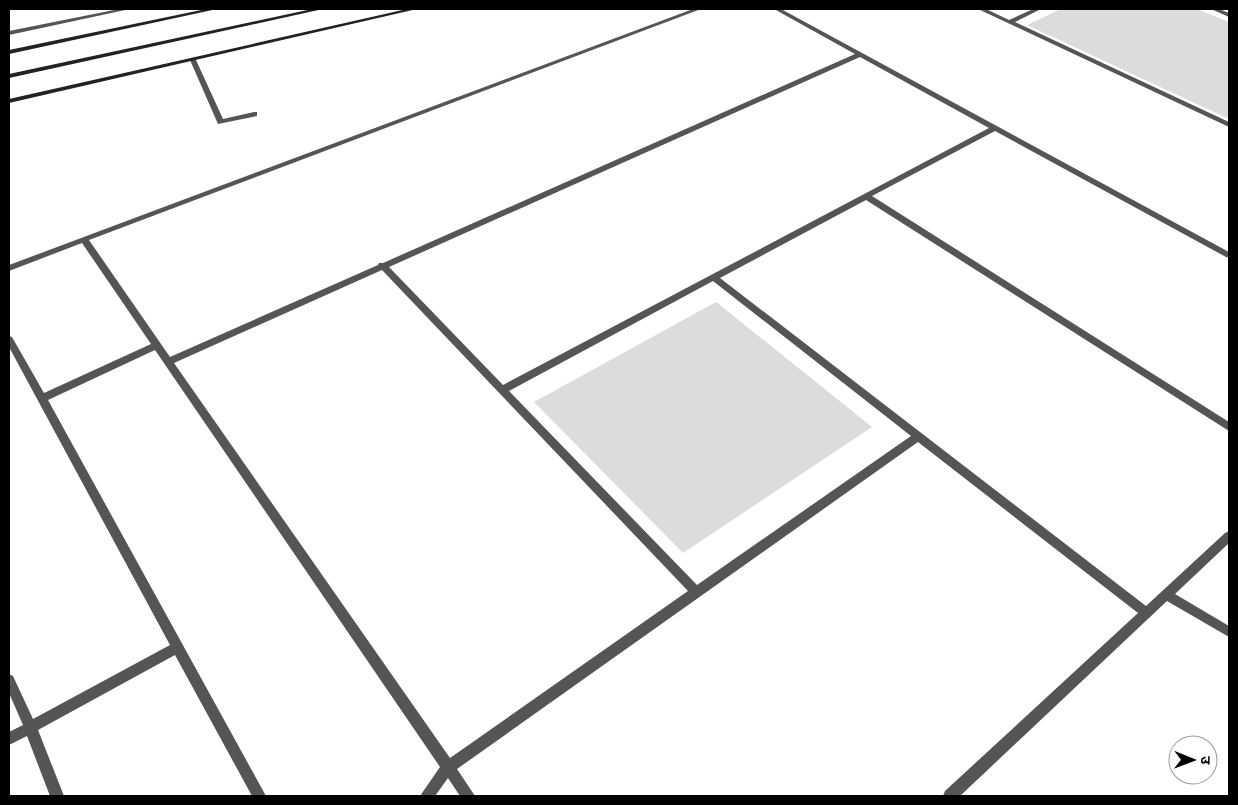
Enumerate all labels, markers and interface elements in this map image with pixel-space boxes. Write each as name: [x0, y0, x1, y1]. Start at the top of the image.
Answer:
north arrow: [1168, 735, 1218, 785]
text: उ: [1198, 756, 1214, 765]

